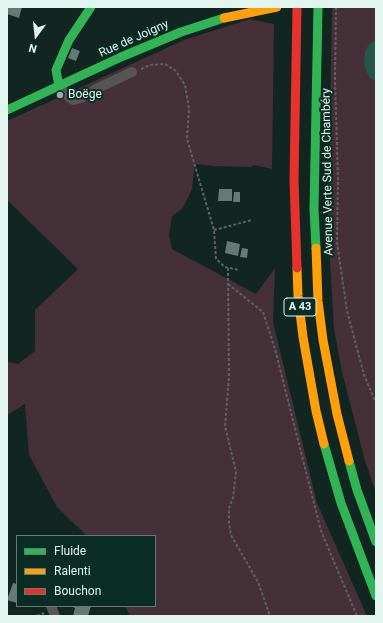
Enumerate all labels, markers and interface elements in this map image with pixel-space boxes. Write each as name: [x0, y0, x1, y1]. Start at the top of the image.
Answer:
north arrow: [16, 16, 56, 56]
street label: Rue de Joigny: [97, 17, 171, 61]
text: N: [27, 41, 38, 55]
place label: Boëge: [68, 88, 102, 102]
street label: Avenue Verte Sud de Chambéry: [319, 88, 337, 256]
marker: Boëge: [55, 90, 65, 100]
road number: A 43: [284, 298, 316, 316]
legend: [16, 535, 156, 607]
text: Fluide: [54, 544, 86, 558]
text: Ralenti: [54, 564, 91, 578]
text: Bouchon: [54, 584, 101, 598]

